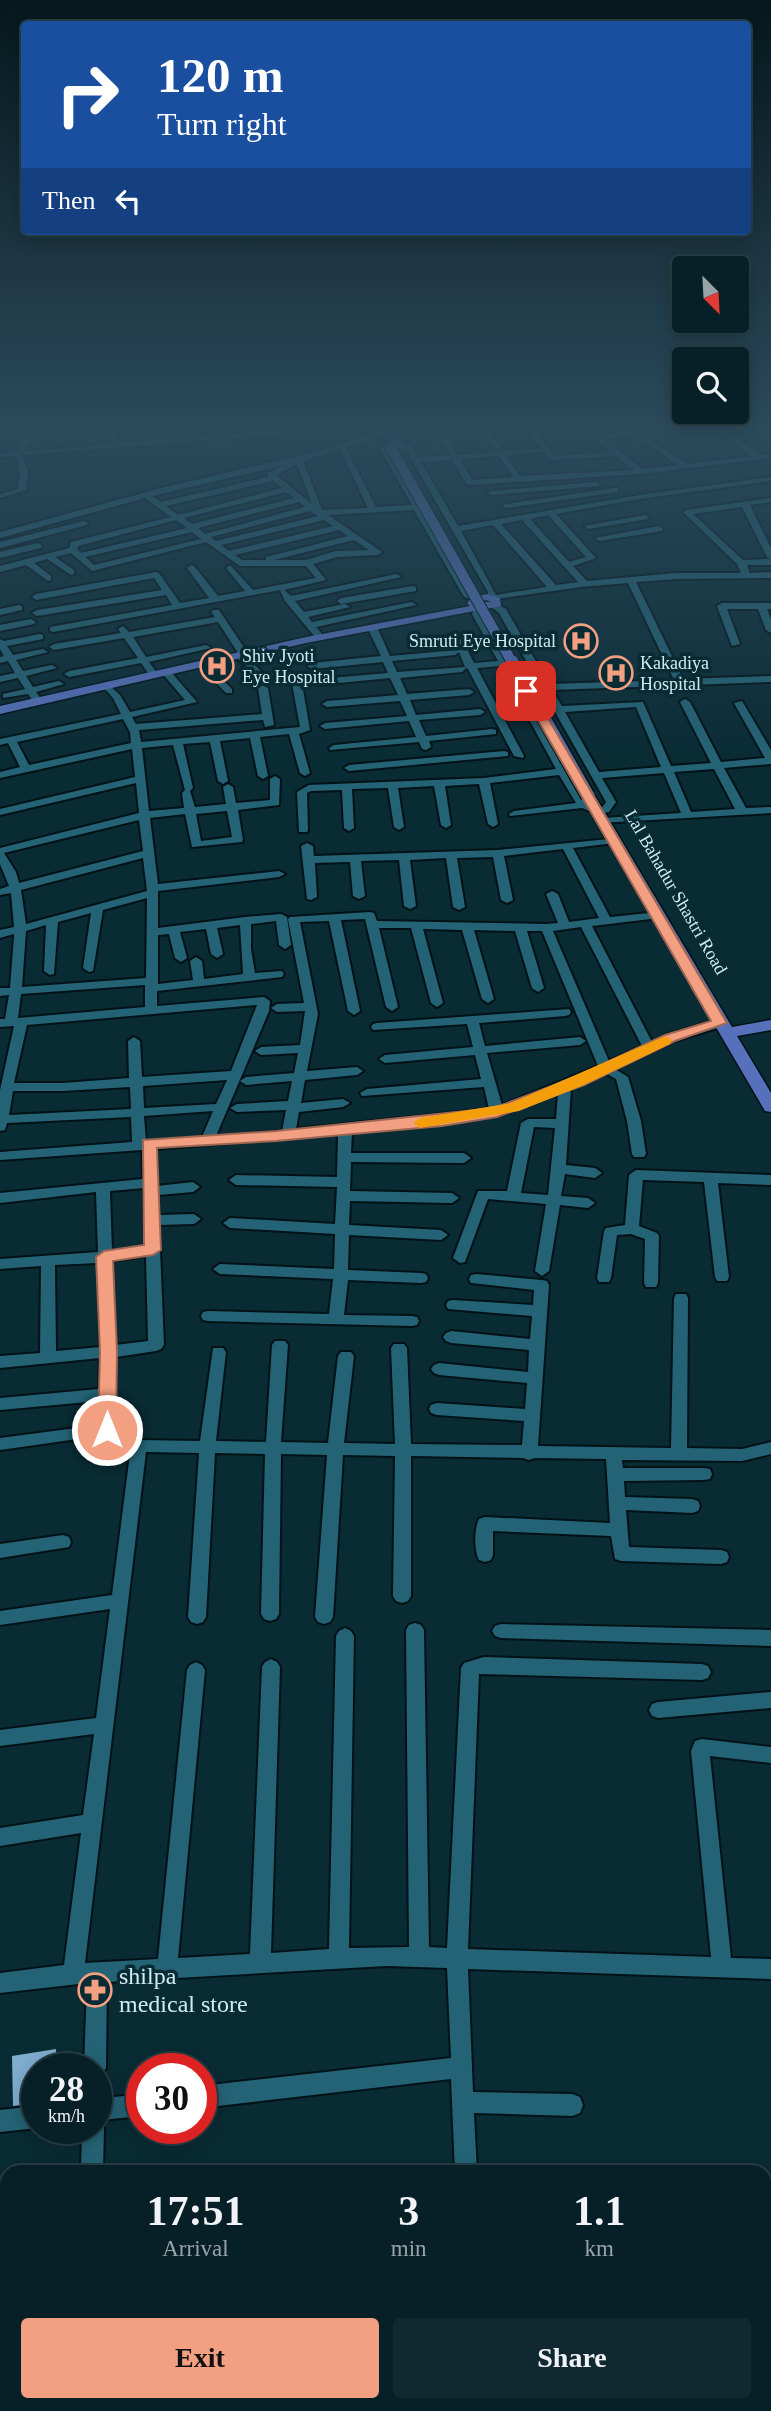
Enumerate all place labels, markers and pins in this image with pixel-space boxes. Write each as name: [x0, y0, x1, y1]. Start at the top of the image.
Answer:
hospital icon: Smruti Eye Hospital: [562, 622, 600, 660]
place label: Smruti Eye Hospital: [409, 631, 556, 651]
place label: Shiv Jyoti Eye Hospital: [242, 646, 335, 687]
hospital icon: Shiv Jyoti Eye Hospital: [198, 647, 236, 685]
place label: Kakadiya Hospital: [640, 653, 709, 694]
hospital icon: Kakadiya Hospital: [597, 654, 635, 692]
pin: [496, 661, 556, 721]
place label: shilpa medical store: [119, 1963, 248, 2017]
pharmacy icon: shilpa medical store: [76, 1971, 114, 2009]

